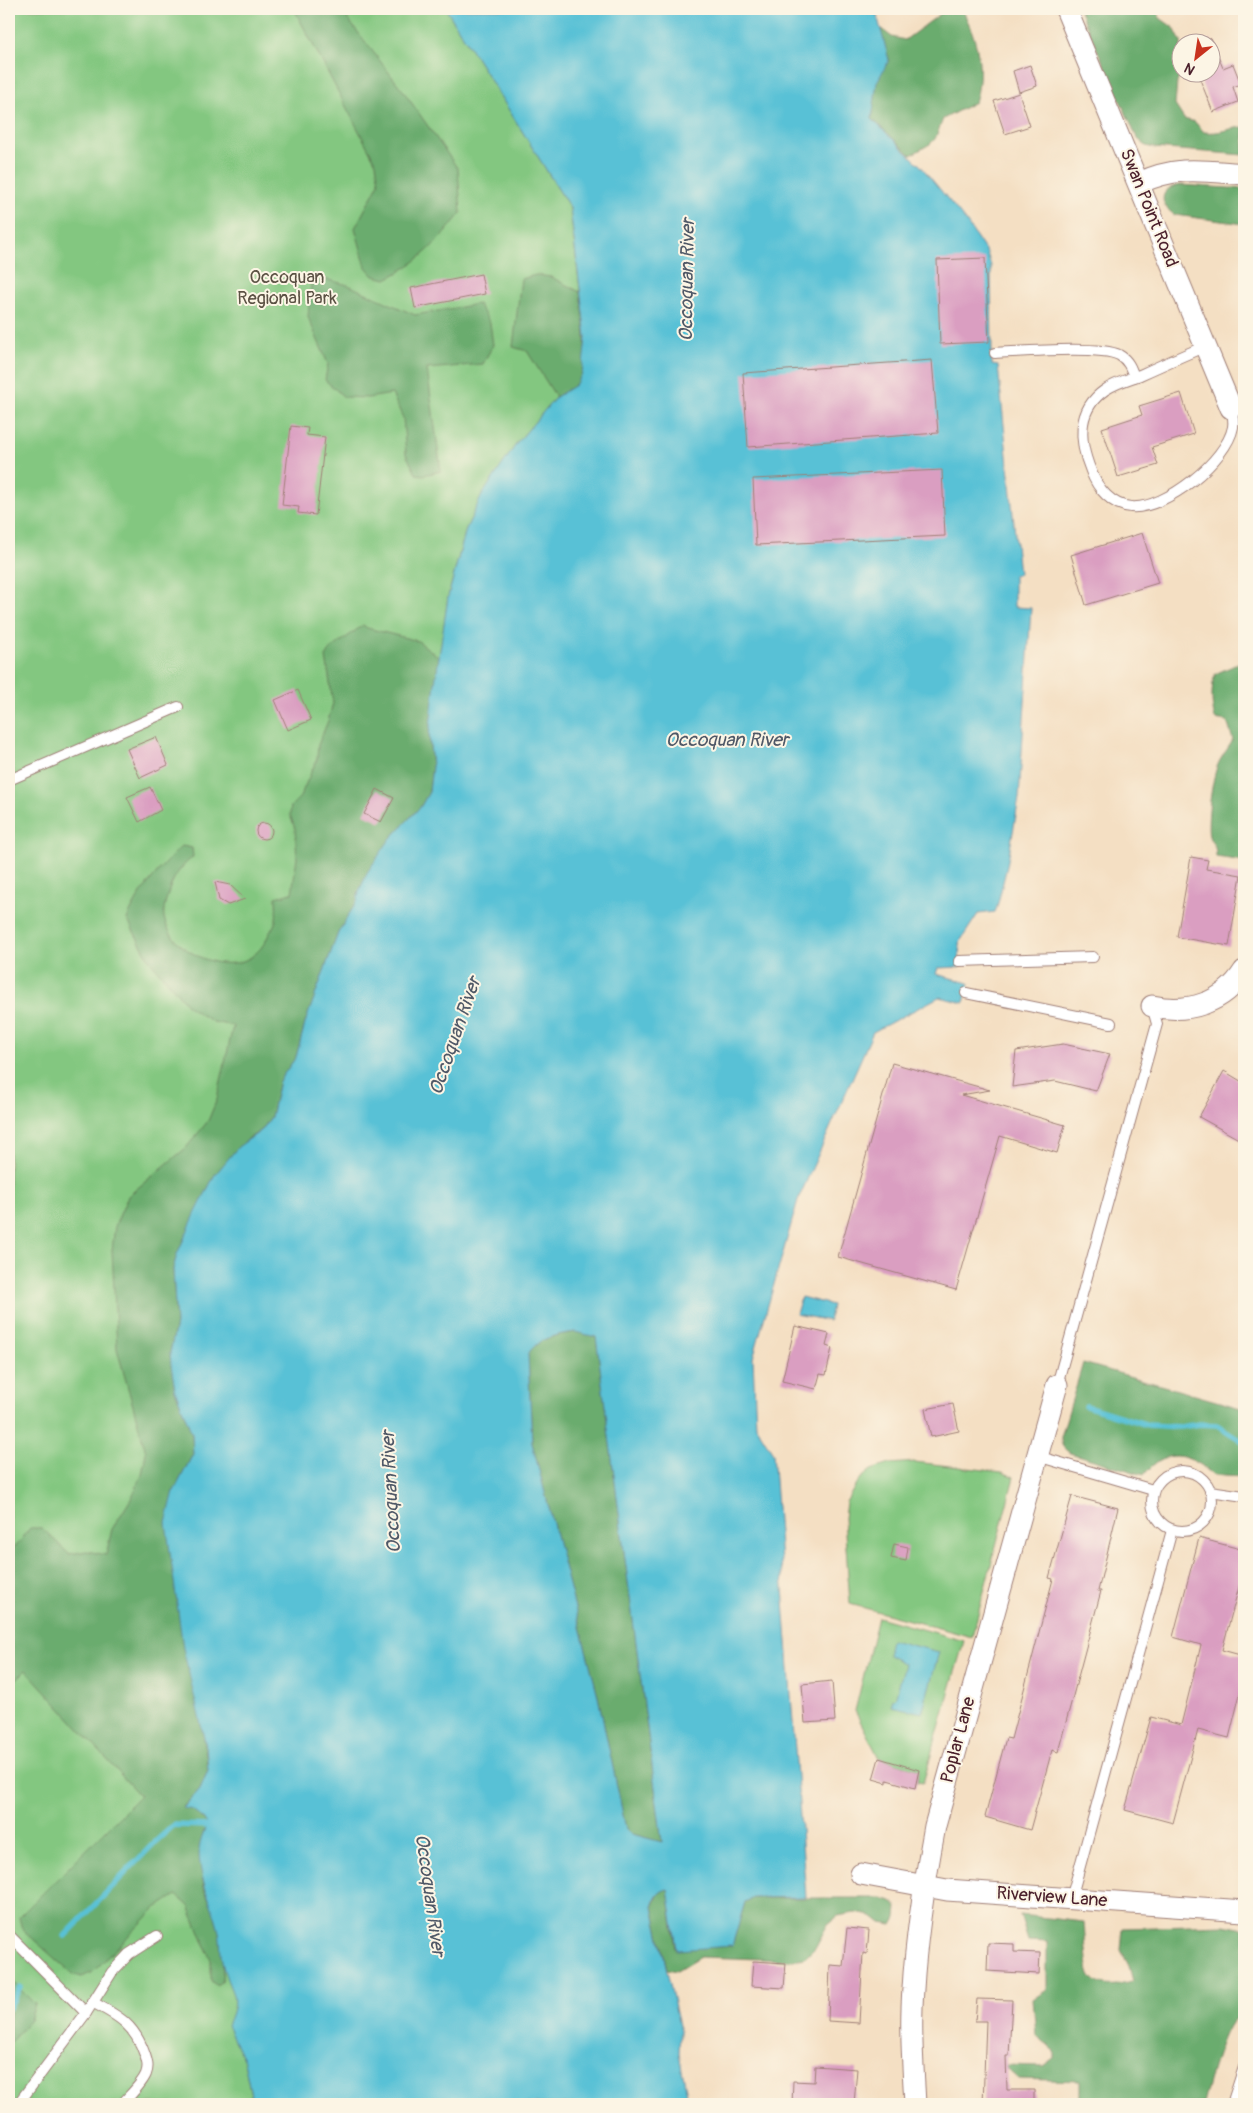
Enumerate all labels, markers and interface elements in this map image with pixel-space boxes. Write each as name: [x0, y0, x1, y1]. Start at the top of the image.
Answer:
north arrow: [1170, 32, 1220, 82]
text: N: [1181, 59, 1198, 79]
street label: Swan Point Road: [1115, 145, 1183, 271]
water label: Occoquan River: [674, 216, 700, 342]
park label: Occoquan Regional Park: [237, 266, 337, 310]
water label: Occoquan River: [666, 728, 791, 752]
water label: Occoquan River: [424, 972, 487, 1098]
water label: Occoquan River: [376, 1428, 406, 1554]
street label: Poplar Lane: [935, 1694, 981, 1786]
water label: Occoquan River: [410, 1833, 451, 1960]
street label: Riverview Lane: [996, 1882, 1108, 1912]

